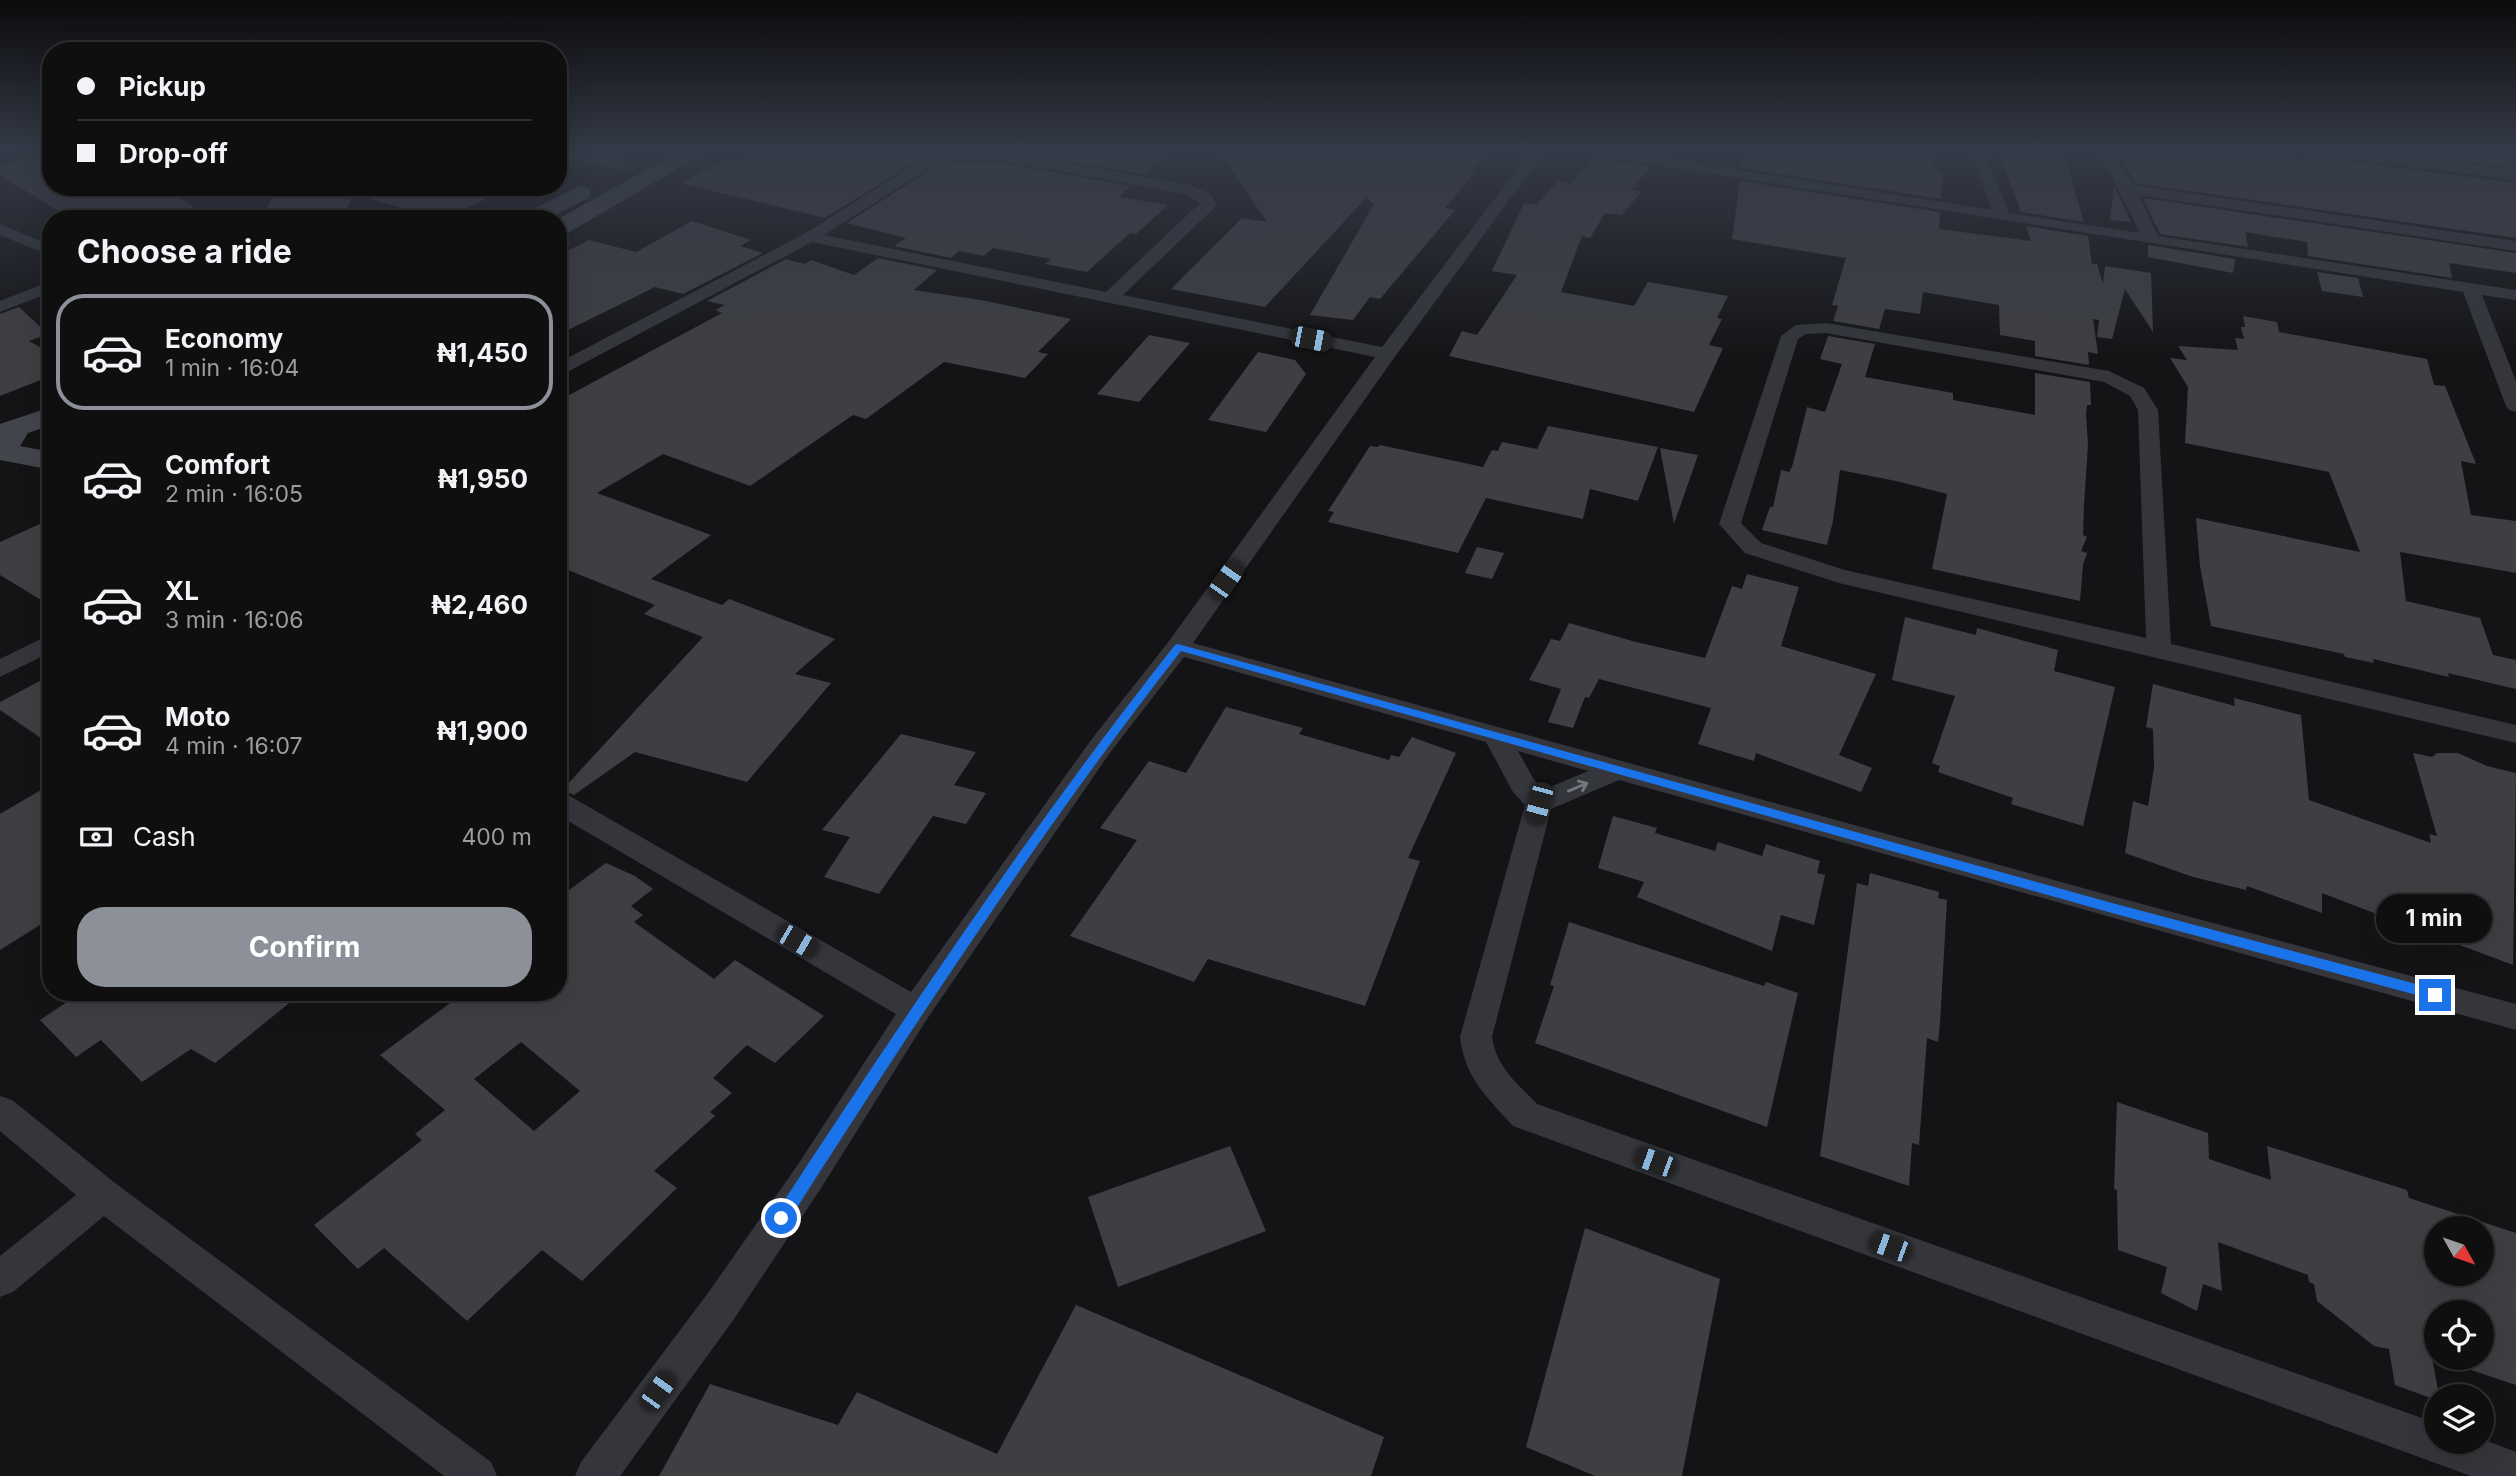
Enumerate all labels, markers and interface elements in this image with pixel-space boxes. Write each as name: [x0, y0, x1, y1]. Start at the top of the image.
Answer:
text: Pickup: [119, 71, 206, 102]
text: Drop-off: [119, 138, 228, 169]
text: Choose a ride: [77, 232, 292, 271]
icon: car: [81, 321, 144, 384]
text: Economy: [165, 323, 283, 354]
car: [1289, 325, 1334, 353]
text: ₦1,450: [437, 337, 528, 368]
text: 1 min · 16:04: [165, 354, 299, 382]
icon: car: [81, 447, 144, 510]
text: Comfort: [165, 449, 270, 480]
text: ₦1,950: [438, 463, 528, 494]
text: 2 min · 16:05: [165, 480, 303, 508]
car: [1206, 557, 1247, 603]
icon: car: [81, 573, 144, 636]
text: XL: [165, 575, 199, 606]
text: ₦2,460: [431, 589, 528, 620]
text: 3 min · 16:06: [165, 606, 304, 634]
icon: car: [81, 699, 144, 762]
text: Moto: [165, 701, 230, 732]
text: ₦1,900: [437, 715, 528, 746]
text: 4 min · 16:07: [165, 732, 303, 760]
car: [1524, 780, 1555, 826]
one-way arrow: [1567, 780, 1589, 793]
icon: cash: [77, 818, 115, 856]
text: Cash: [133, 821, 196, 852]
text: 400 m: [462, 823, 532, 851]
callout: 1 min: [2377, 894, 2493, 942]
text: 1 min: [2406, 904, 2462, 932]
button: Confirm: [77, 907, 532, 987]
car: [774, 921, 821, 961]
route end: [2419, 979, 2451, 1011]
car: [1632, 1145, 1679, 1179]
route start: [765, 1202, 797, 1234]
north arrow: [2424, 1216, 2494, 1286]
map controls: [2424, 1216, 2494, 1454]
car: [1867, 1230, 1914, 1264]
button: locate: [2424, 1300, 2494, 1370]
car: [638, 1368, 679, 1414]
button: layers: [2424, 1384, 2494, 1454]

